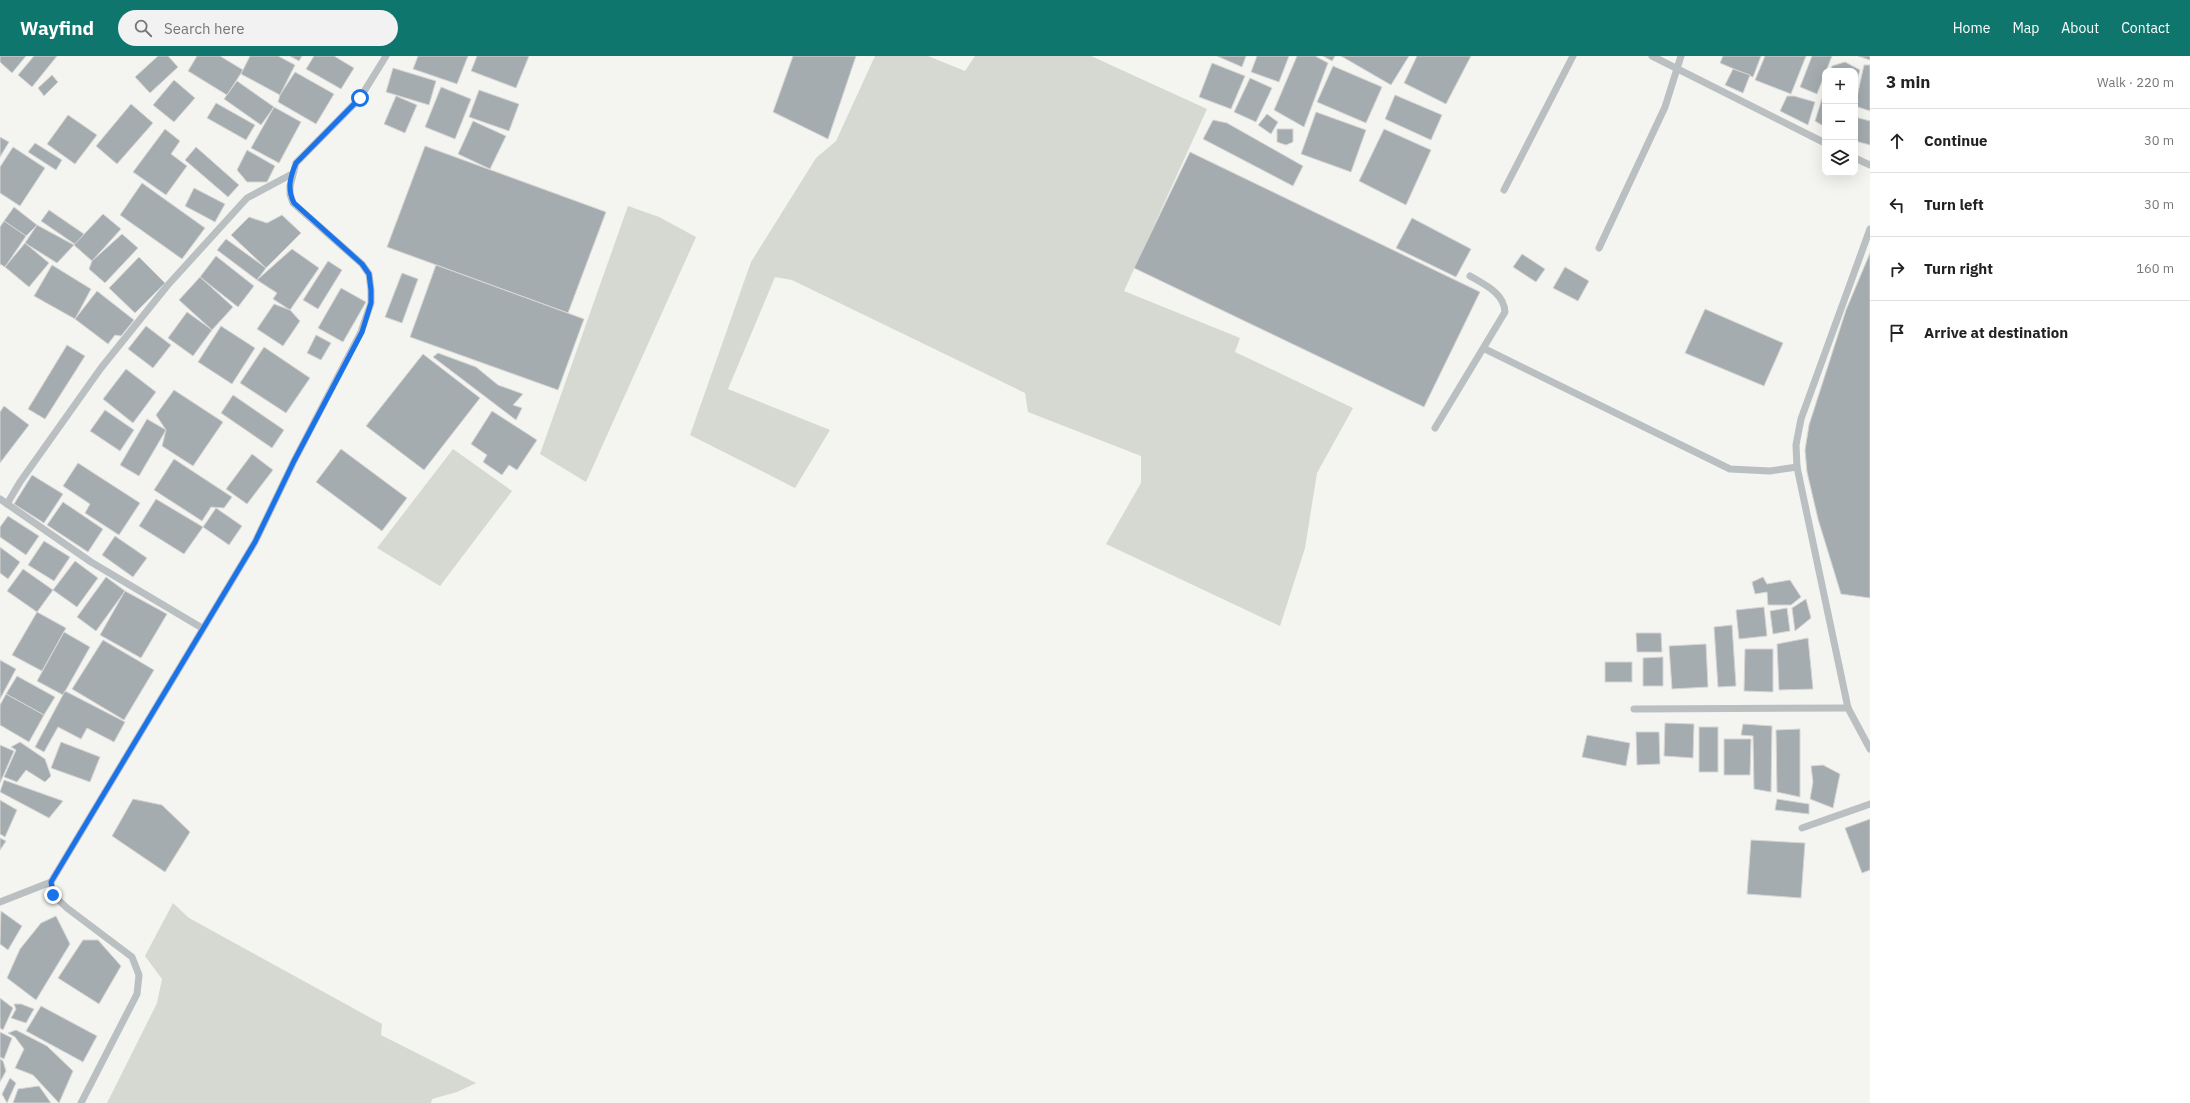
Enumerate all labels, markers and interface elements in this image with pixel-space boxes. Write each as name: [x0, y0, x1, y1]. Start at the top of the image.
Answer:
search box: [118, 10, 398, 46]
text: Wayfind: [20, 16, 94, 40]
icon: search: [132, 17, 154, 39]
text: Search here: [164, 19, 244, 38]
text: Home: [1953, 19, 1990, 37]
text: Map: [2012, 19, 2039, 37]
text: About: [2061, 19, 2099, 37]
text: Contact: [2121, 19, 2170, 37]
map controls: [1822, 68, 1858, 176]
button: +: [1822, 68, 1858, 104]
text: 3 min: [1886, 71, 1930, 93]
text: Walk · 220 m: [2097, 74, 2174, 91]
route start: [351, 89, 369, 107]
button: −: [1822, 104, 1858, 140]
icon: ahead: [1886, 130, 1908, 152]
text: Continue: [1924, 131, 1988, 150]
text: 30 m: [2144, 132, 2174, 149]
button: layers: [1822, 140, 1858, 176]
icon: left: [1886, 194, 1908, 216]
text: Turn left: [1924, 195, 1984, 214]
text: 30 m: [2144, 196, 2174, 213]
icon: right: [1886, 258, 1908, 280]
text: Turn right: [1924, 259, 1993, 278]
text: 160 m: [2136, 260, 2174, 277]
icon: arrive: [1886, 322, 1908, 344]
text: Arrive at destination: [1924, 323, 2068, 342]
route end: [44, 886, 62, 904]

